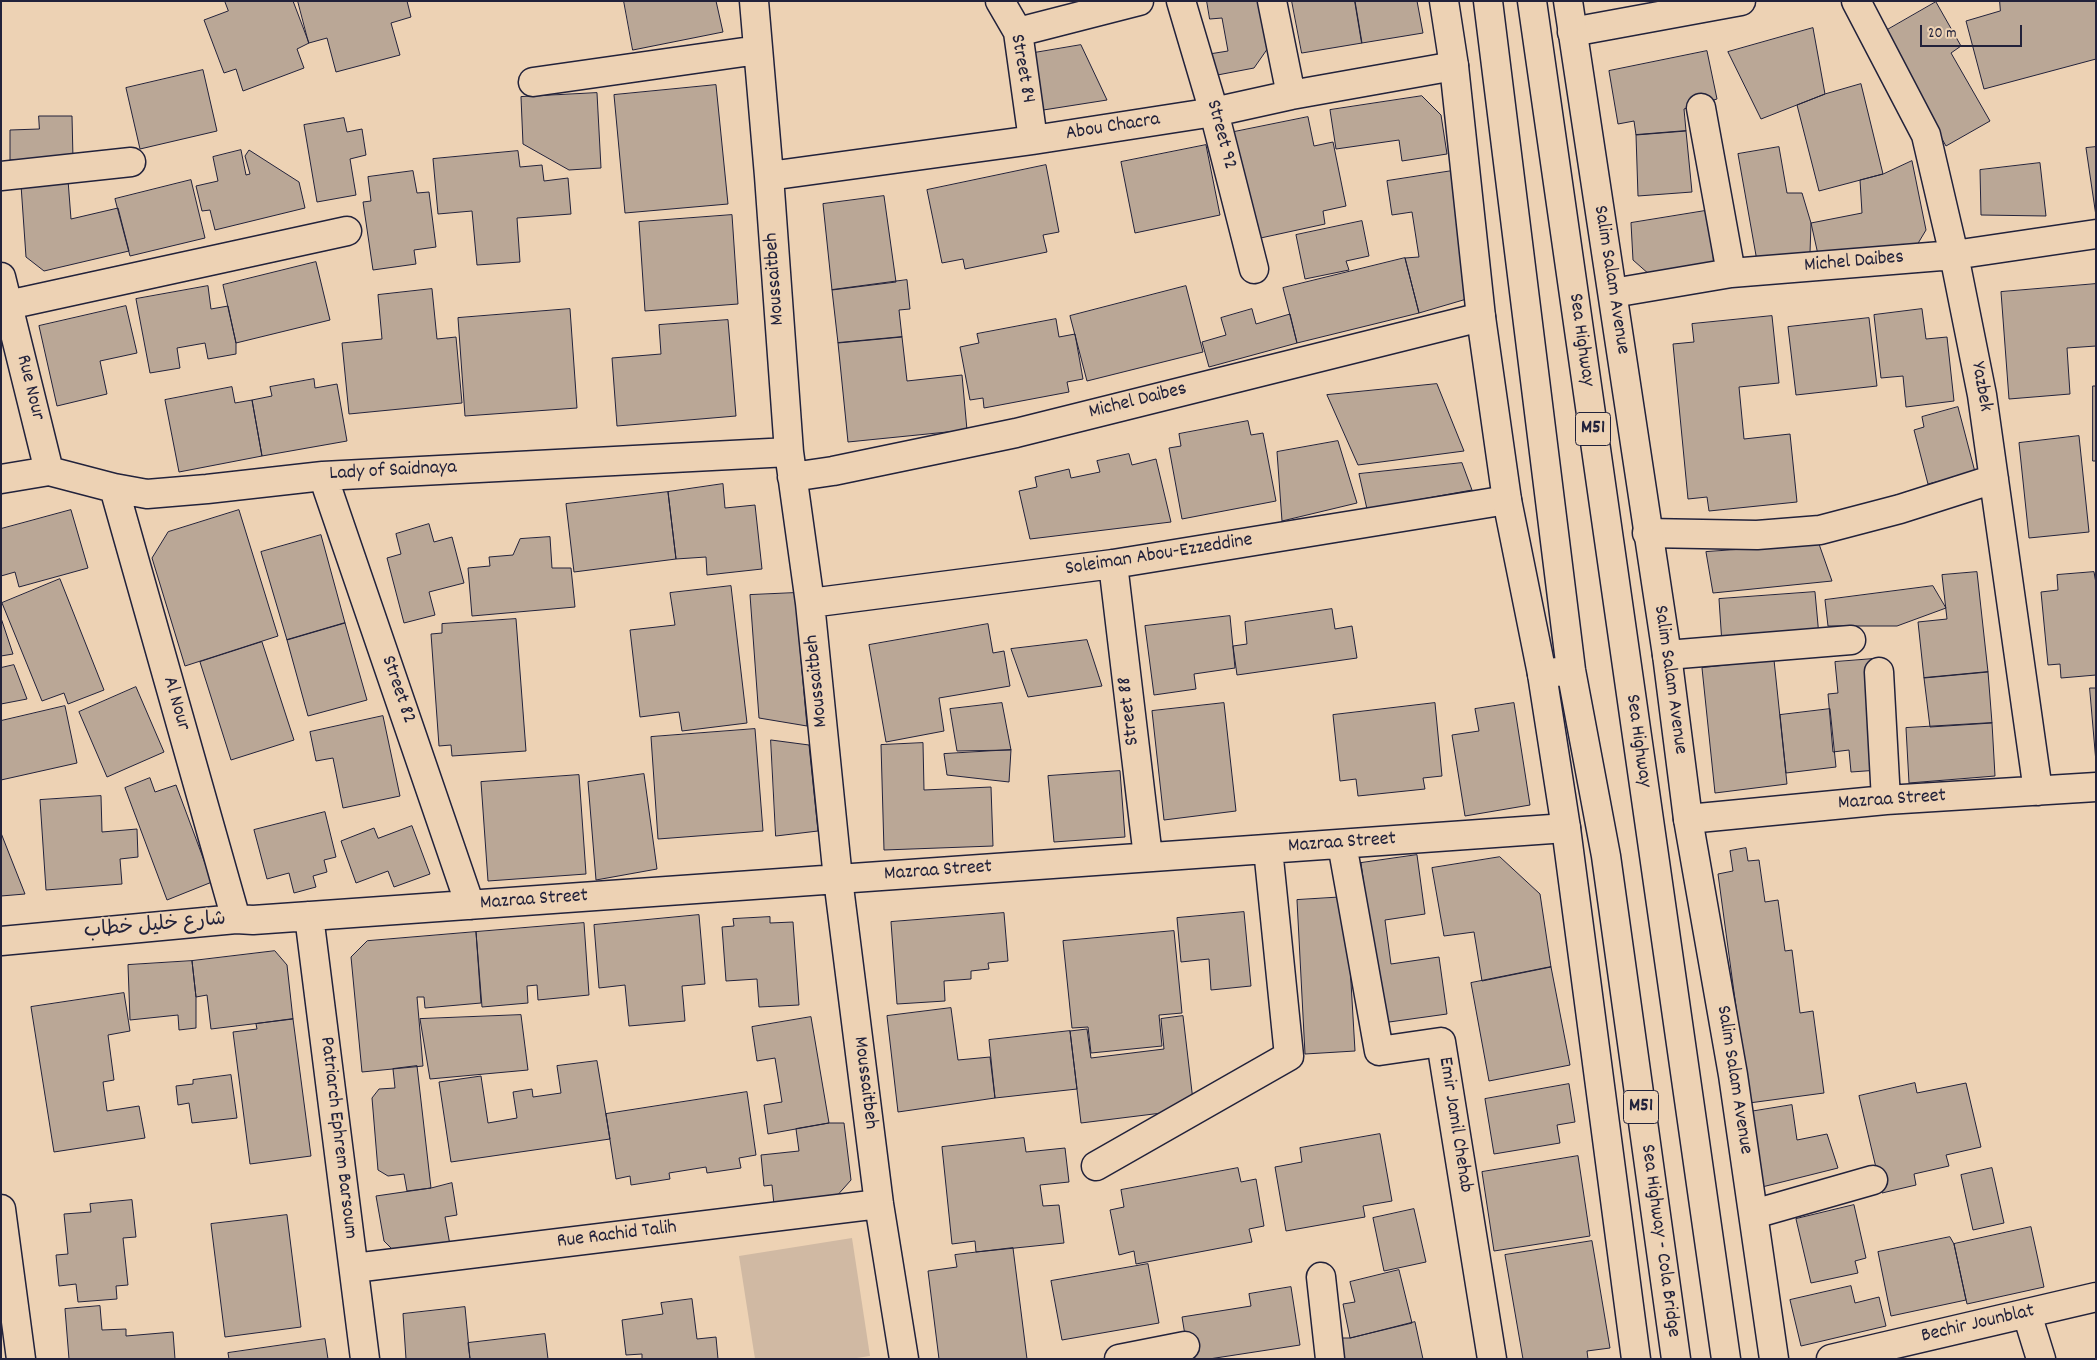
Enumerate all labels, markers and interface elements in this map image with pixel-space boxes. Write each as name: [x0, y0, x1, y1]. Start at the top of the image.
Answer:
scale bar: [1922, 15, 2024, 47]
text: 20 m: [1928, 23, 1956, 45]
street label: Street 84: [1003, 33, 1039, 105]
street label: Street 92: [1199, 98, 1241, 172]
street label: Abou Chacra: [1064, 109, 1162, 147]
street label: Salim Salam Avenue: [1586, 204, 1634, 356]
street label: Moussaitbeh: [761, 232, 791, 326]
street label: Michel Daibes: [1803, 247, 1905, 279]
street label: Sea Highway: [1562, 292, 1598, 388]
street label: Rue Nour: [9, 353, 49, 423]
street label: Yazbek: [1964, 360, 1996, 414]
street label: Michel Daibes: [1087, 378, 1189, 426]
road number: M51: [1576, 412, 1610, 446]
street label: Lady of Saidnaya: [329, 457, 457, 487]
street label: Soleiman Abou-Ezzeddine: [1064, 529, 1254, 583]
street label: Salim Salam Avenue: [1647, 604, 1691, 756]
street label: Moussaitbeh: [801, 633, 835, 729]
street label: Street 82: [374, 653, 420, 727]
street label: Al Nour: [156, 674, 194, 734]
street label: Street 88: [1114, 675, 1146, 747]
street label: Sea Highway: [1619, 693, 1655, 789]
street label: Mazraa Street: [1837, 785, 1947, 817]
street label: Mazraa Street: [1287, 828, 1397, 860]
street label: Mazraa Street: [883, 856, 993, 888]
street label: Mazraa Street: [479, 885, 589, 917]
street label: شارع خليل خطاب: [83, 909, 227, 945]
street label: Salim Salam Avenue: [1709, 1004, 1757, 1156]
street label: Moussaitbeh: [846, 1035, 882, 1131]
street label: Patriarch Ephrem Barsoum: [313, 1036, 361, 1240]
street label: Emir Jamil Chehab: [1431, 1056, 1477, 1194]
road number: M51: [1624, 1090, 1658, 1124]
street label: Sea Highway - Cola Bridge: [1634, 1143, 1684, 1339]
street label: Rue Rachid Talih: [556, 1217, 678, 1255]
street label: Bechir Jounblat: [1919, 1300, 2037, 1350]

